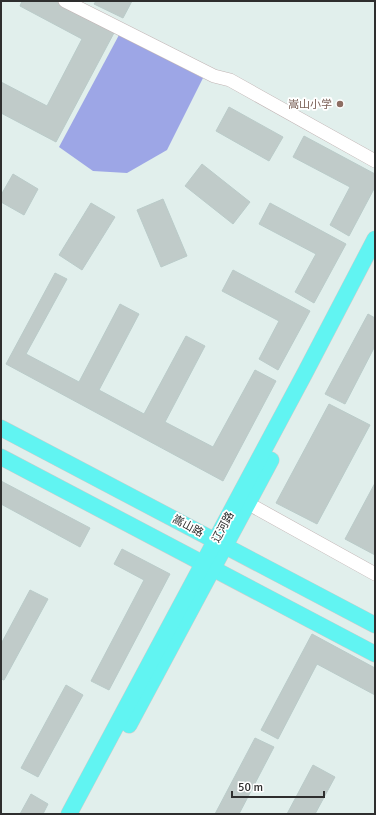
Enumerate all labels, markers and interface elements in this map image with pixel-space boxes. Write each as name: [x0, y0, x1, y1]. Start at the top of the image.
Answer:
place label: 嵩山小学: [288, 98, 332, 111]
marker: 嵩山小学: [335, 99, 345, 109]
street label: 辽河路: [210, 509, 236, 545]
street label: 嵩山路: [170, 513, 206, 539]
scale bar: [232, 773, 324, 799]
text: 50 m: [238, 780, 263, 795]

